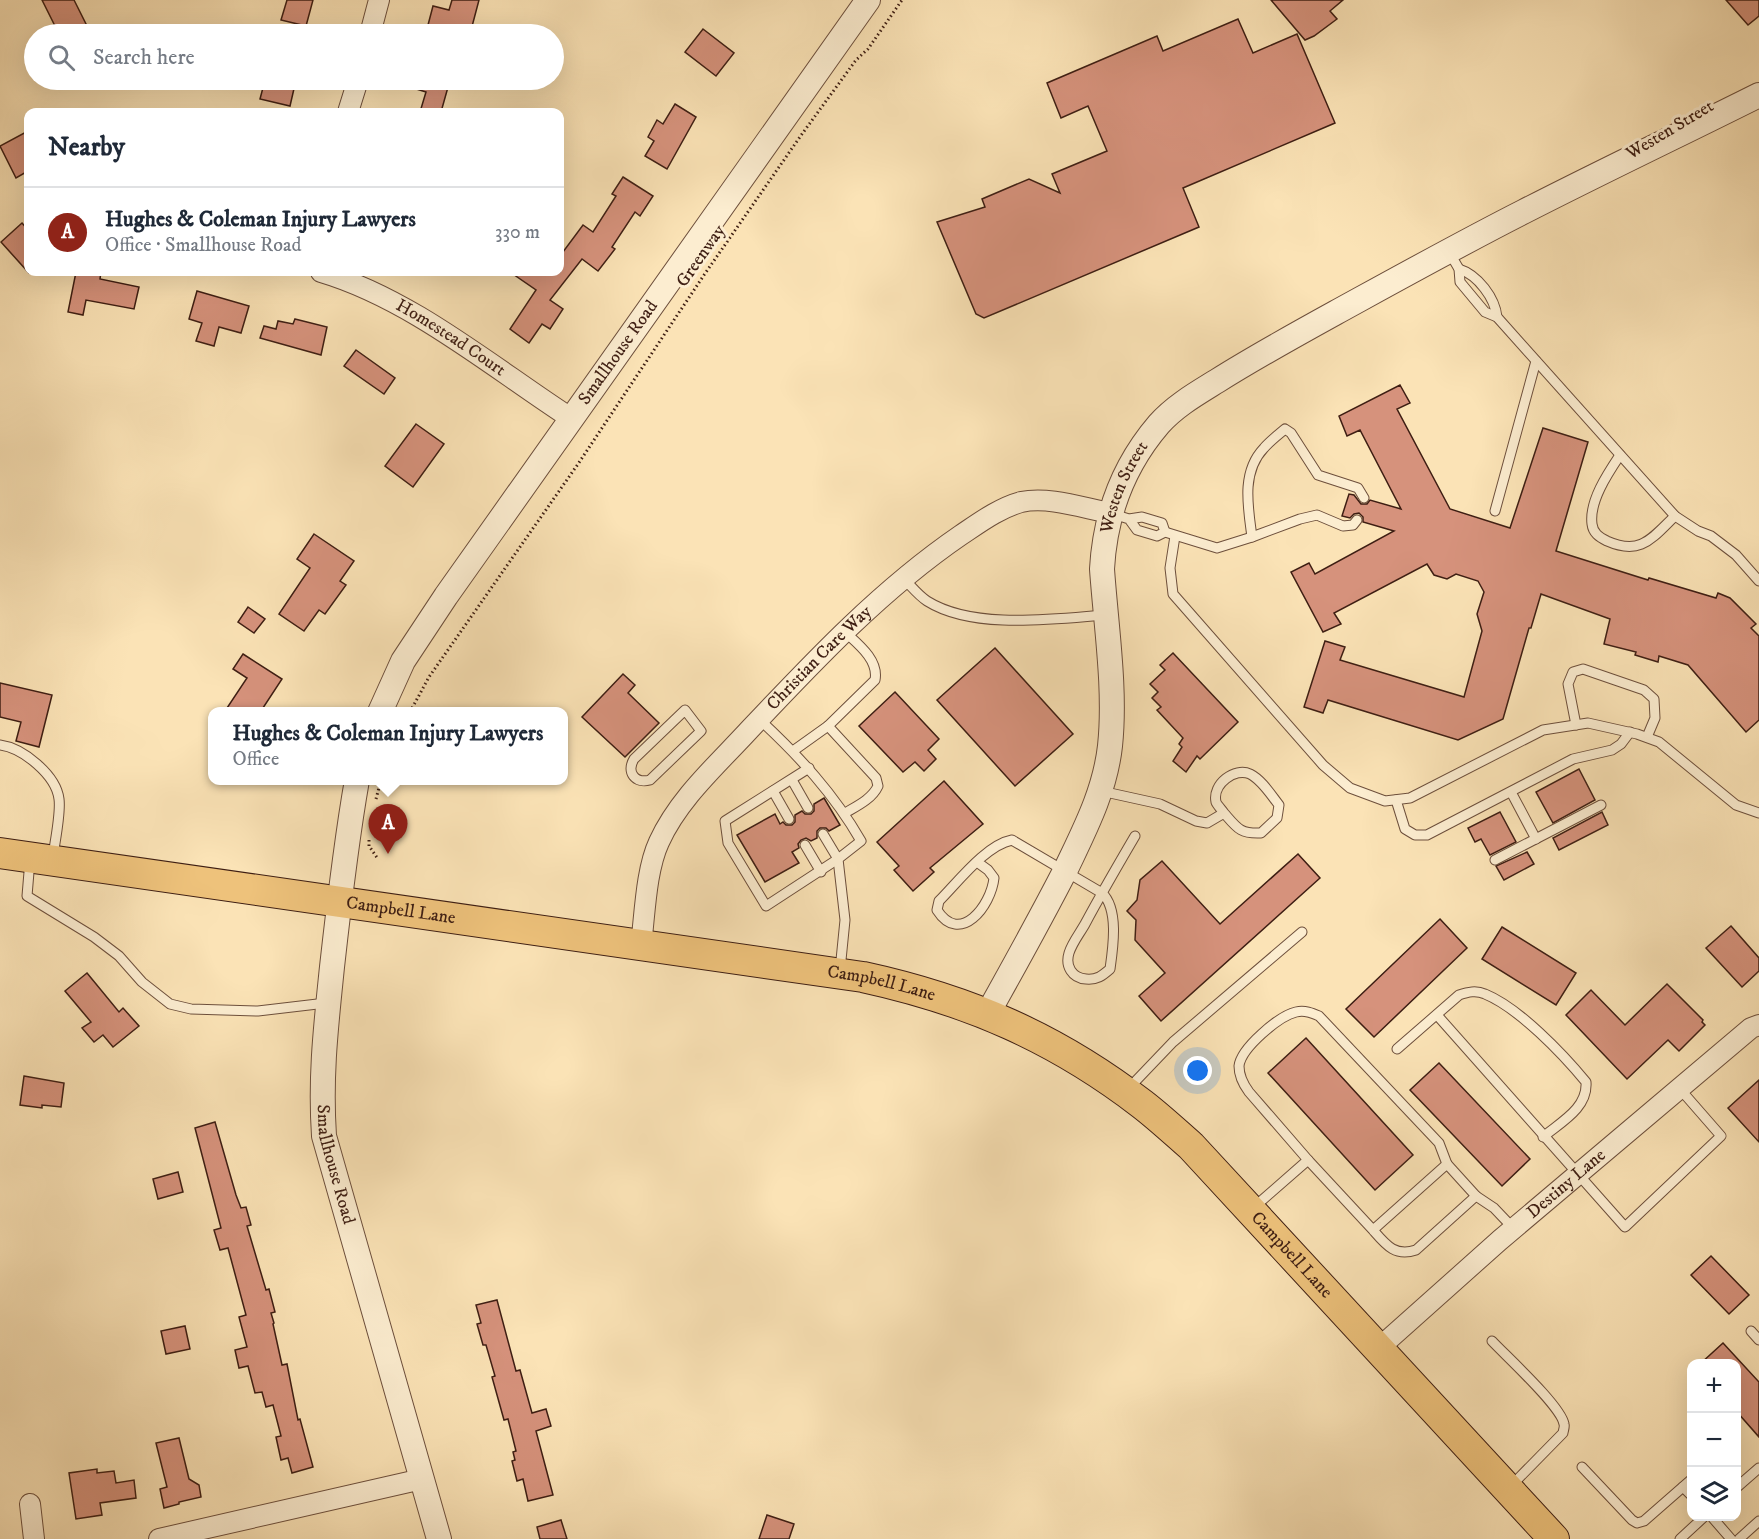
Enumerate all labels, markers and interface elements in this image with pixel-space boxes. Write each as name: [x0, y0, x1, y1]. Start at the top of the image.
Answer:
search box: [24, 24, 564, 90]
icon: search: [45, 41, 78, 74]
text: Search here: [93, 44, 195, 71]
street label: Westen Street: [1621, 95, 1718, 165]
text: Nearby: [48, 131, 125, 164]
text: Hughes & Coleman Injury Lawyers: [105, 206, 416, 233]
text: A: [61, 220, 74, 245]
text: 330 m: [495, 220, 540, 245]
street label: Greenway: [672, 220, 731, 291]
text: Office · Smallhouse Road: [105, 233, 302, 258]
street label: Homestead Court: [392, 295, 510, 381]
street label: Smallhouse Road: [574, 296, 663, 409]
street label: Westen Street: [1095, 437, 1153, 536]
street label: Christian Care Way: [762, 601, 877, 715]
popup: [208, 707, 568, 785]
text: Hughes & Coleman Injury Lawyers: [233, 720, 543, 747]
text: Office: [233, 747, 279, 772]
pin: A: [368, 804, 408, 854]
street label: Campbell Lane: [345, 892, 457, 929]
street label: Campbell Lane: [826, 961, 938, 1006]
your location: [1183, 1056, 1212, 1085]
street label: Smallhouse Road: [312, 1104, 360, 1227]
street label: Destiny Lane: [1522, 1144, 1610, 1224]
street label: Campbell Lane: [1246, 1207, 1337, 1303]
map controls: [1687, 1359, 1741, 1521]
button: +: [1687, 1359, 1741, 1413]
button: −: [1687, 1413, 1741, 1467]
button: layers: [1687, 1467, 1741, 1521]

